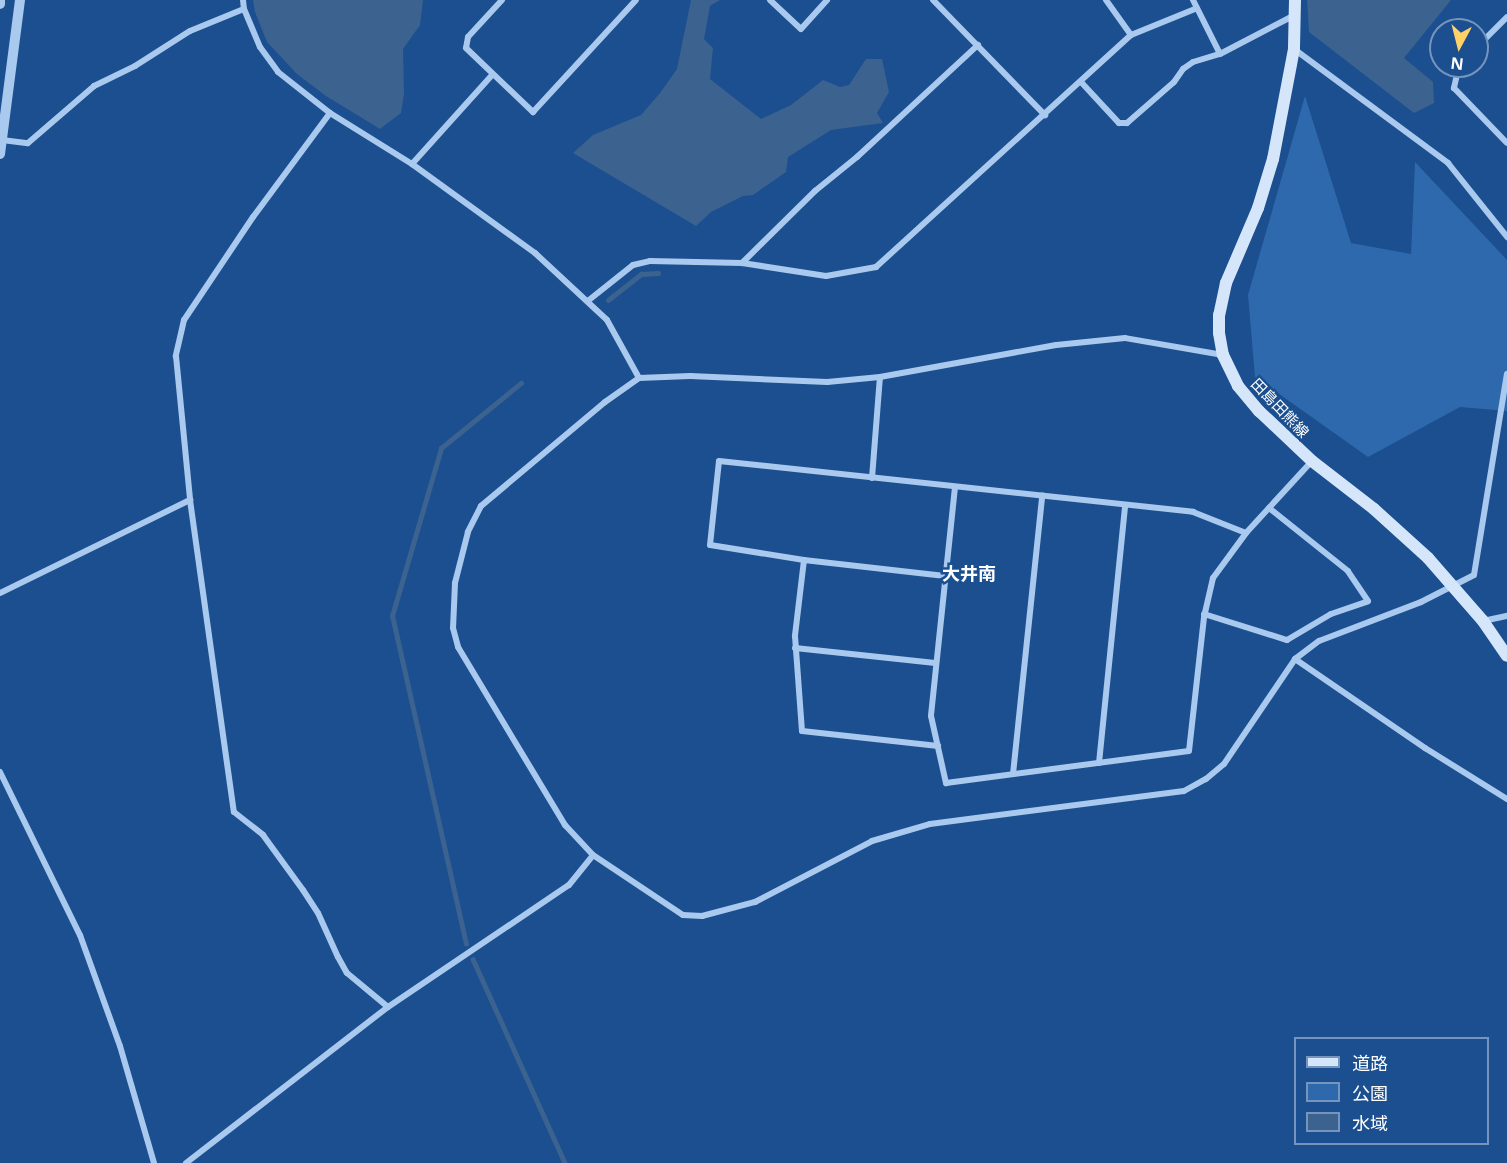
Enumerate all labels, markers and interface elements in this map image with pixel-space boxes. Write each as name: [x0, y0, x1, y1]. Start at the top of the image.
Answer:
north arrow: [1429, 18, 1489, 78]
text: N: [1449, 52, 1465, 76]
street label: 田島田熊線: [1247, 375, 1313, 441]
district label: 大井南: [942, 562, 996, 584]
legend: [1294, 1037, 1489, 1145]
text: 道路: [1352, 1051, 1388, 1075]
text: 公園: [1352, 1081, 1388, 1105]
text: 水域: [1352, 1111, 1388, 1135]

